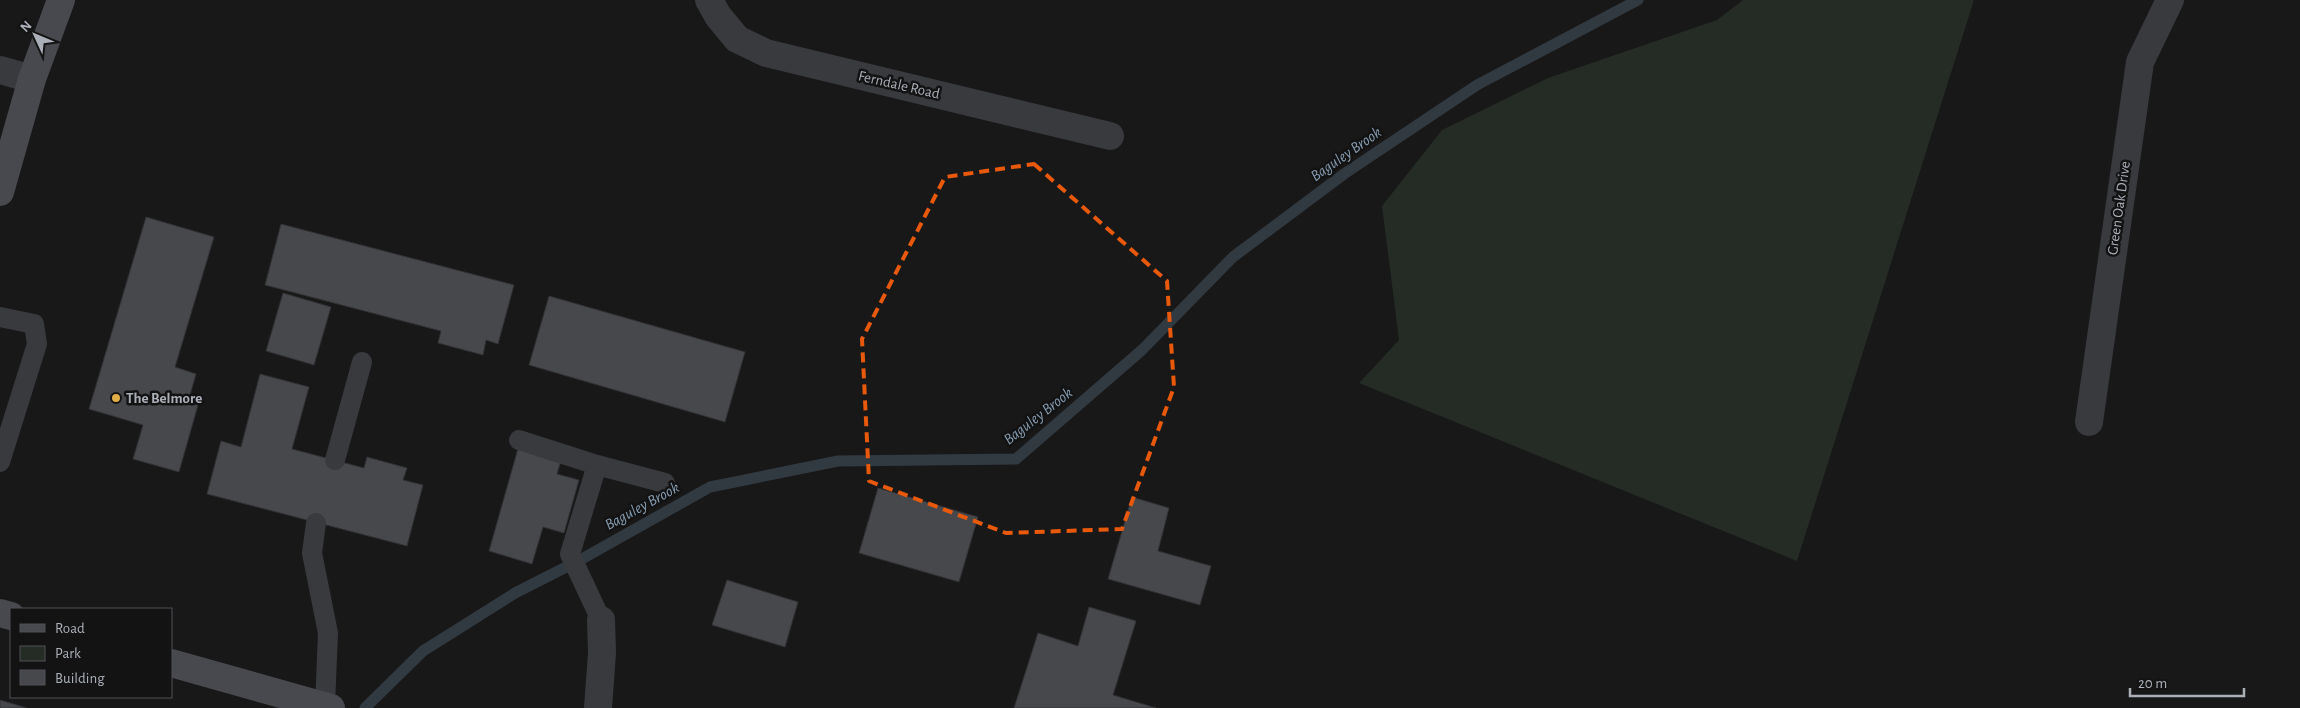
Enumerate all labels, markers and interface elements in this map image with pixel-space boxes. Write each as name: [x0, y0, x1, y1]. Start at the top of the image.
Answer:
north arrow: [10, 10, 60, 60]
text: N: [18, 18, 35, 35]
street label: Ferndale Road: [857, 68, 941, 102]
water label: Baguley Brook: [1308, 124, 1384, 184]
street label: Green Oak Drive: [2105, 160, 2133, 256]
water label: Baguley Brook: [1001, 384, 1075, 448]
place label: The Belmore: [126, 391, 202, 406]
marker: The Belmore: [110, 392, 122, 404]
water label: Baguley Brook: [602, 479, 682, 533]
legend: [10, 608, 172, 698]
text: Road: [55, 621, 85, 636]
text: Park: [55, 646, 81, 661]
scale bar: [2130, 666, 2244, 698]
text: Building: [55, 671, 105, 686]
text: 20 m: [2138, 676, 2167, 691]

